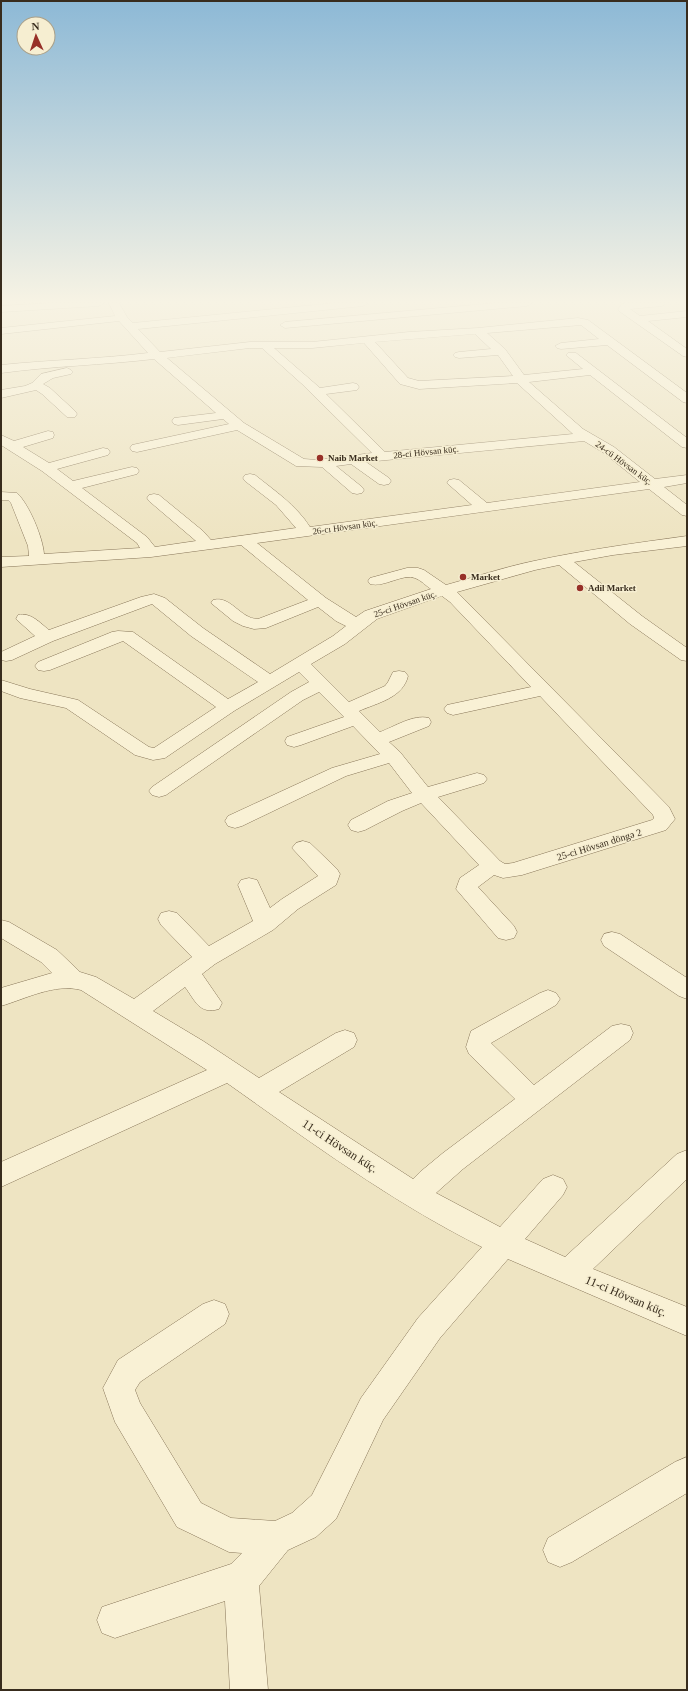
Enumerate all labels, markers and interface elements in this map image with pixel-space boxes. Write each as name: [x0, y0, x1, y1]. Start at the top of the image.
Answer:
north arrow: [16, 16, 56, 56]
text: N: [31, 20, 40, 32]
street label: 24-cü Hövsan küç.: [594, 439, 654, 487]
street label: 28-ci Hövsan küç.: [393, 444, 459, 460]
marker: Naib Market: [315, 453, 325, 463]
place label: Naib Market: [328, 453, 378, 463]
street label: 26-cı Hövsan küç.: [312, 517, 378, 537]
marker: Market: [458, 572, 468, 582]
place label: Market: [471, 572, 500, 582]
marker: Adil Market: [575, 583, 585, 593]
place label: Adil Market: [588, 583, 636, 593]
street label: 25-ci Hövsan küç.: [372, 589, 438, 619]
street label: 25-ci Hövsan döngə 2: [555, 826, 643, 863]
street label: 11-ci Hövsan küç.: [300, 1116, 380, 1176]
street label: 11-ci Hövsan küç.: [583, 1273, 669, 1319]

